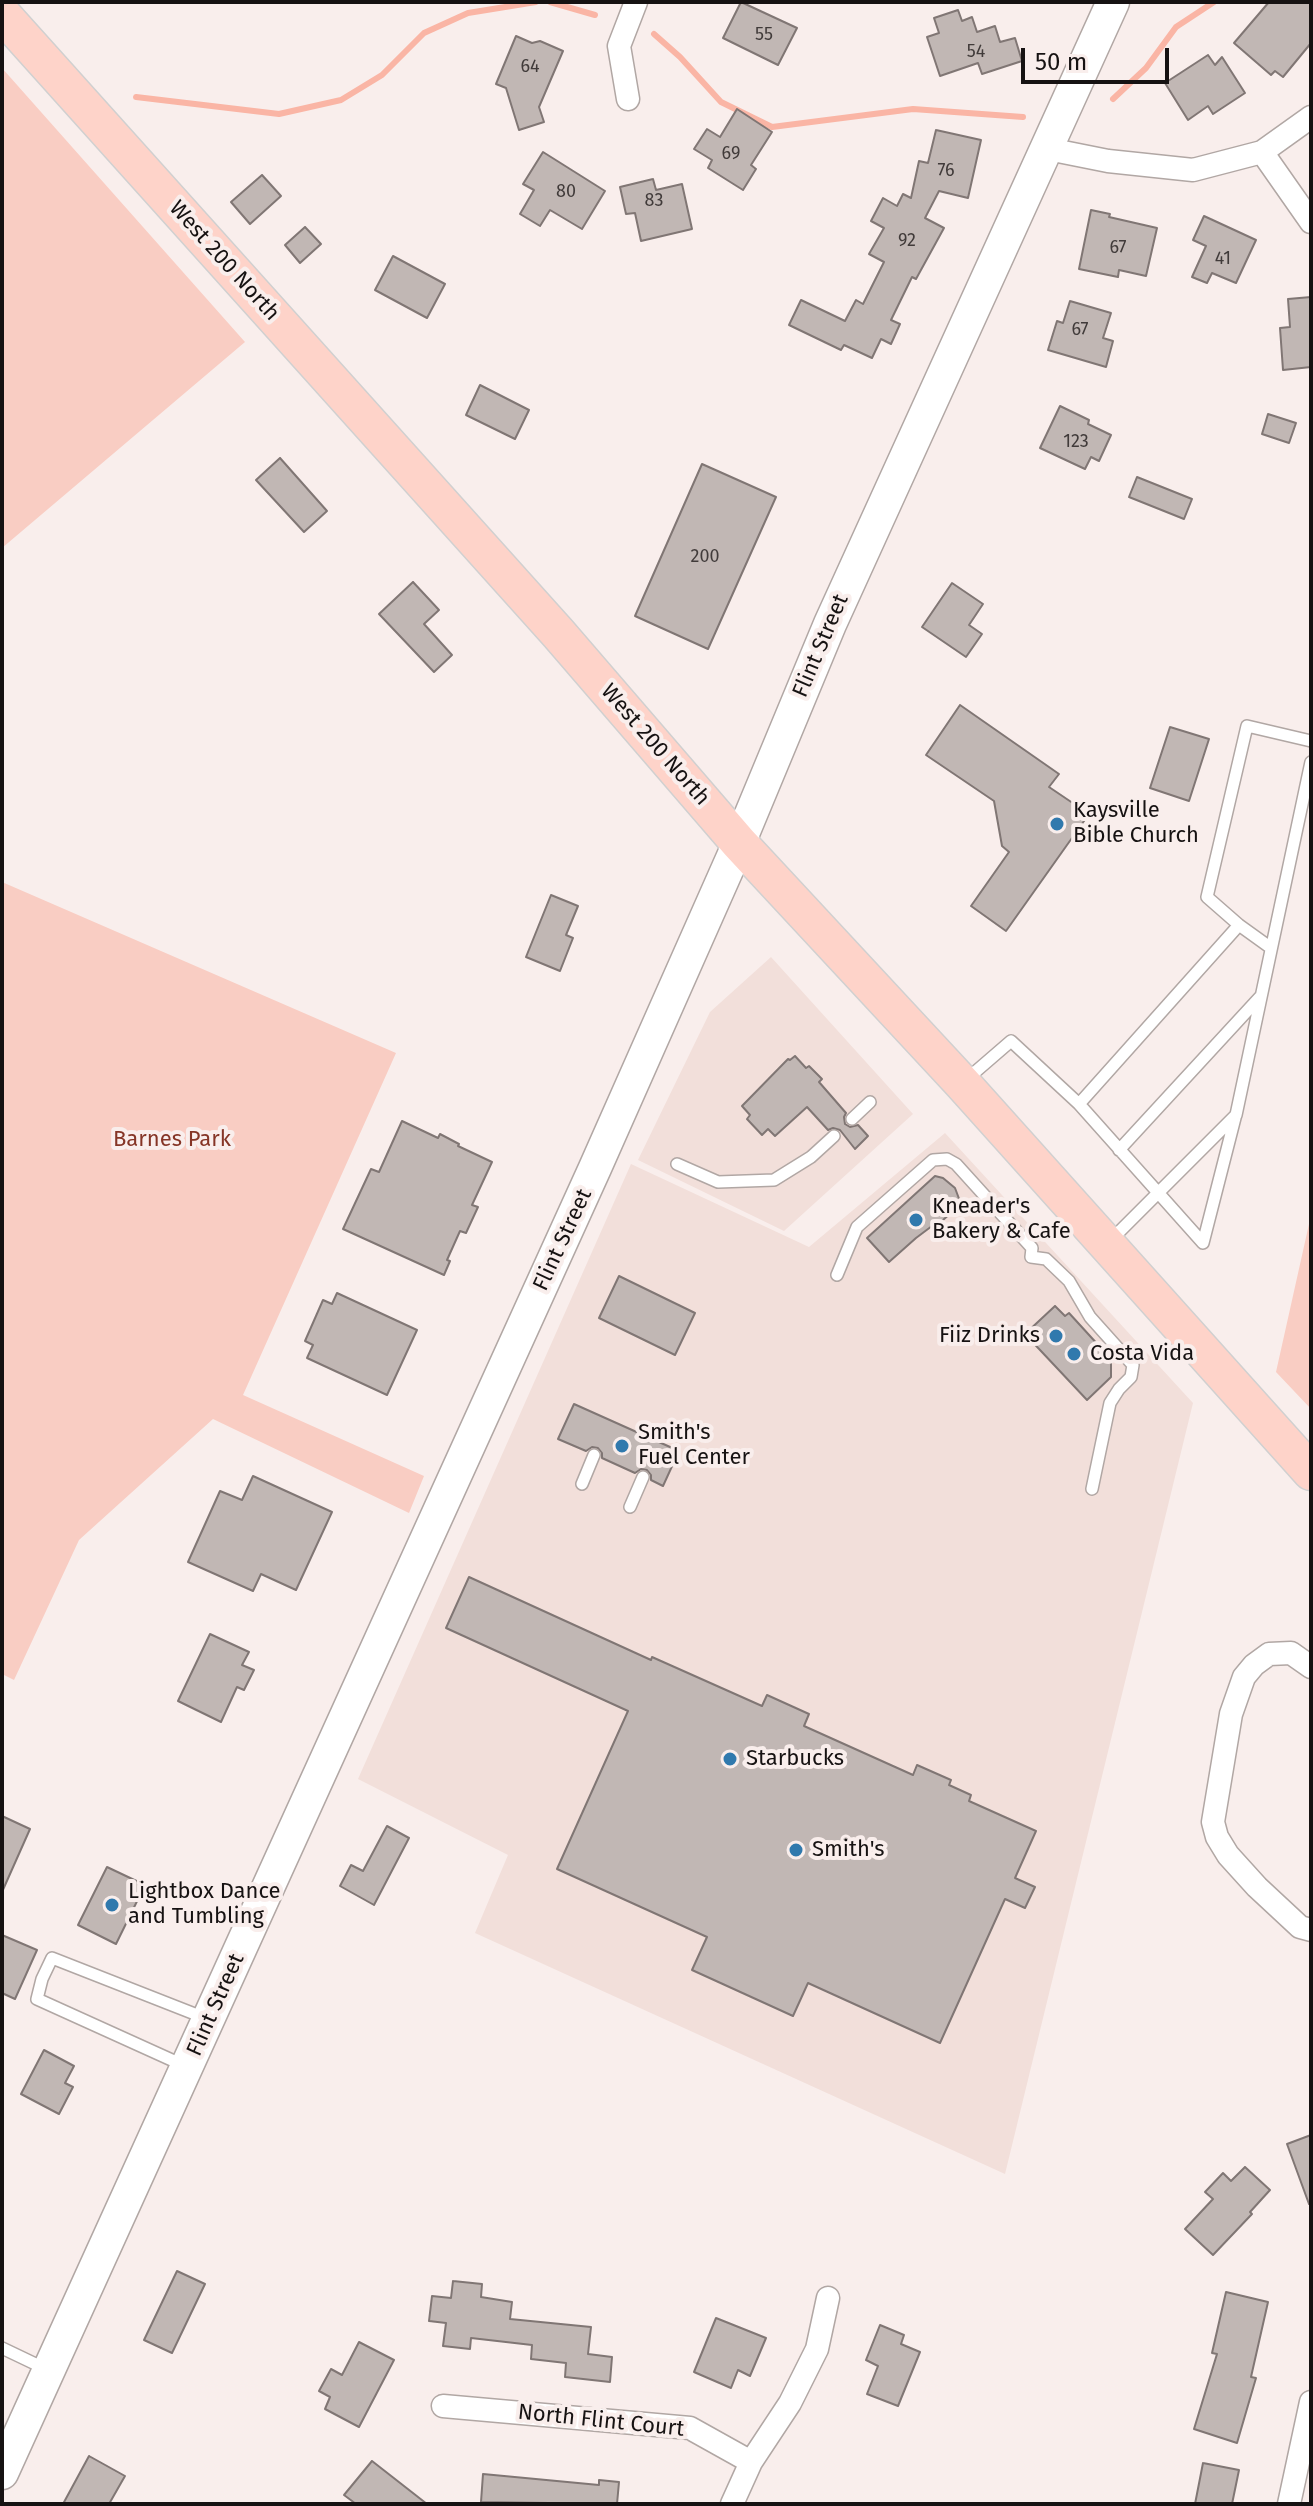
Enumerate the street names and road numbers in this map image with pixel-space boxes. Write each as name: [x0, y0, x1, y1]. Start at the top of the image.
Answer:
street label: West 200 North: [163, 196, 285, 326]
street label: Flint Street: [787, 590, 855, 702]
street label: West 200 North: [595, 679, 715, 811]
street label: Flint Street: [528, 1185, 598, 1295]
street label: Flint Street: [182, 1950, 250, 2060]
street label: North Flint Court: [517, 2399, 685, 2443]

